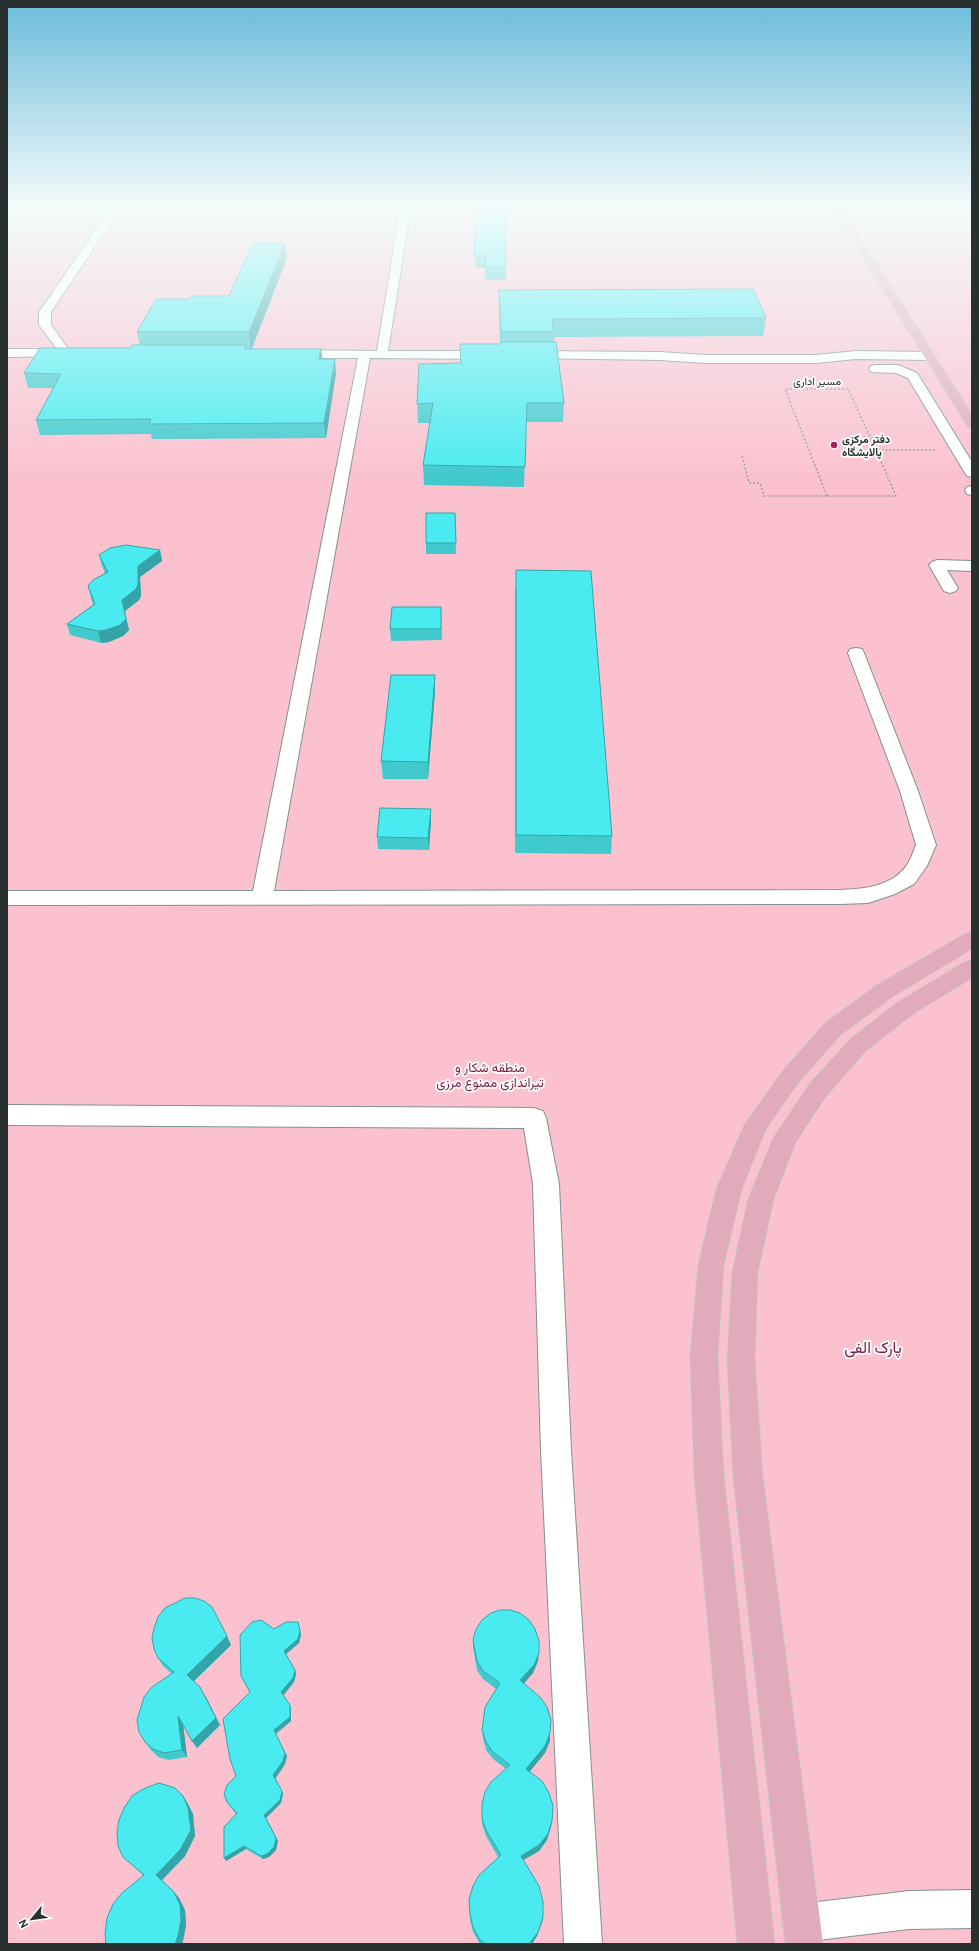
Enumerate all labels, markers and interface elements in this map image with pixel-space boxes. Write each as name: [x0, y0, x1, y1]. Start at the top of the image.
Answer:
street label: مسیر اداری: [793, 375, 841, 389]
place label: دفتر مرکزی پالایشگاه: [842, 433, 891, 460]
marker: دفتر مرکزی پالایشگاه: [829, 440, 839, 450]
park label: منطقه شکار و تیراندازی ممنوع مرزی: [436, 1061, 544, 1092]
park label: پارک الفی: [844, 1339, 902, 1359]
north arrow: [12, 1899, 52, 1939]
text: N: [16, 1917, 32, 1930]

